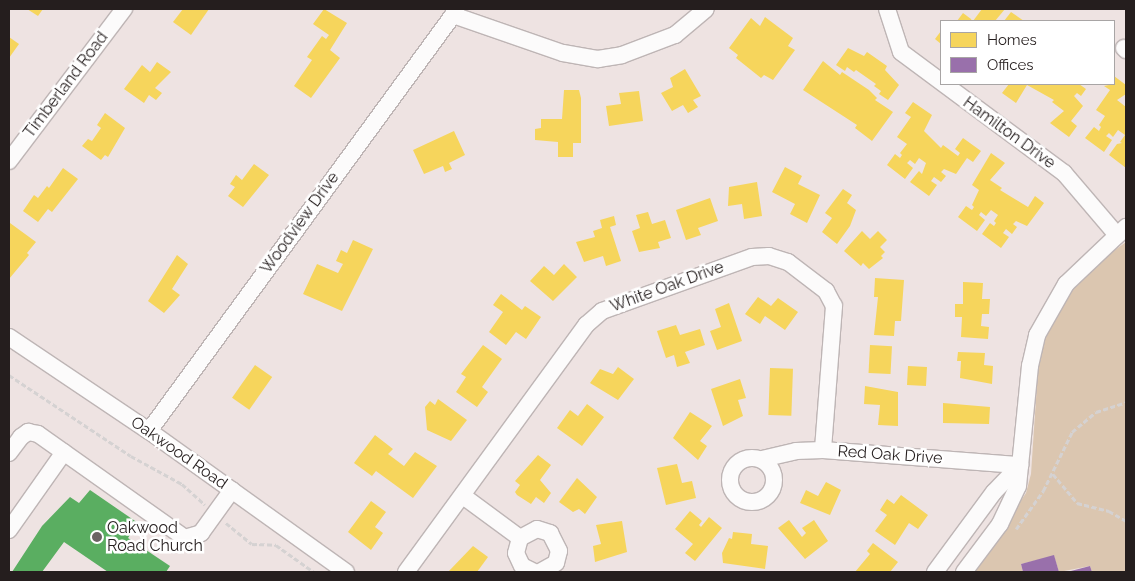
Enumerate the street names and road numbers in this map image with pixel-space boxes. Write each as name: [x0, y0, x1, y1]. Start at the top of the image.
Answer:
street label: Timberland Road: [20, 28, 112, 142]
street label: Hamilton Drive: [959, 93, 1059, 173]
street label: Woodview Drive: [257, 168, 343, 278]
street label: White Oak Drive: [607, 258, 727, 316]
street label: Oakwood Road: [127, 413, 231, 493]
street label: Red Oak Drive: [837, 442, 943, 468]

